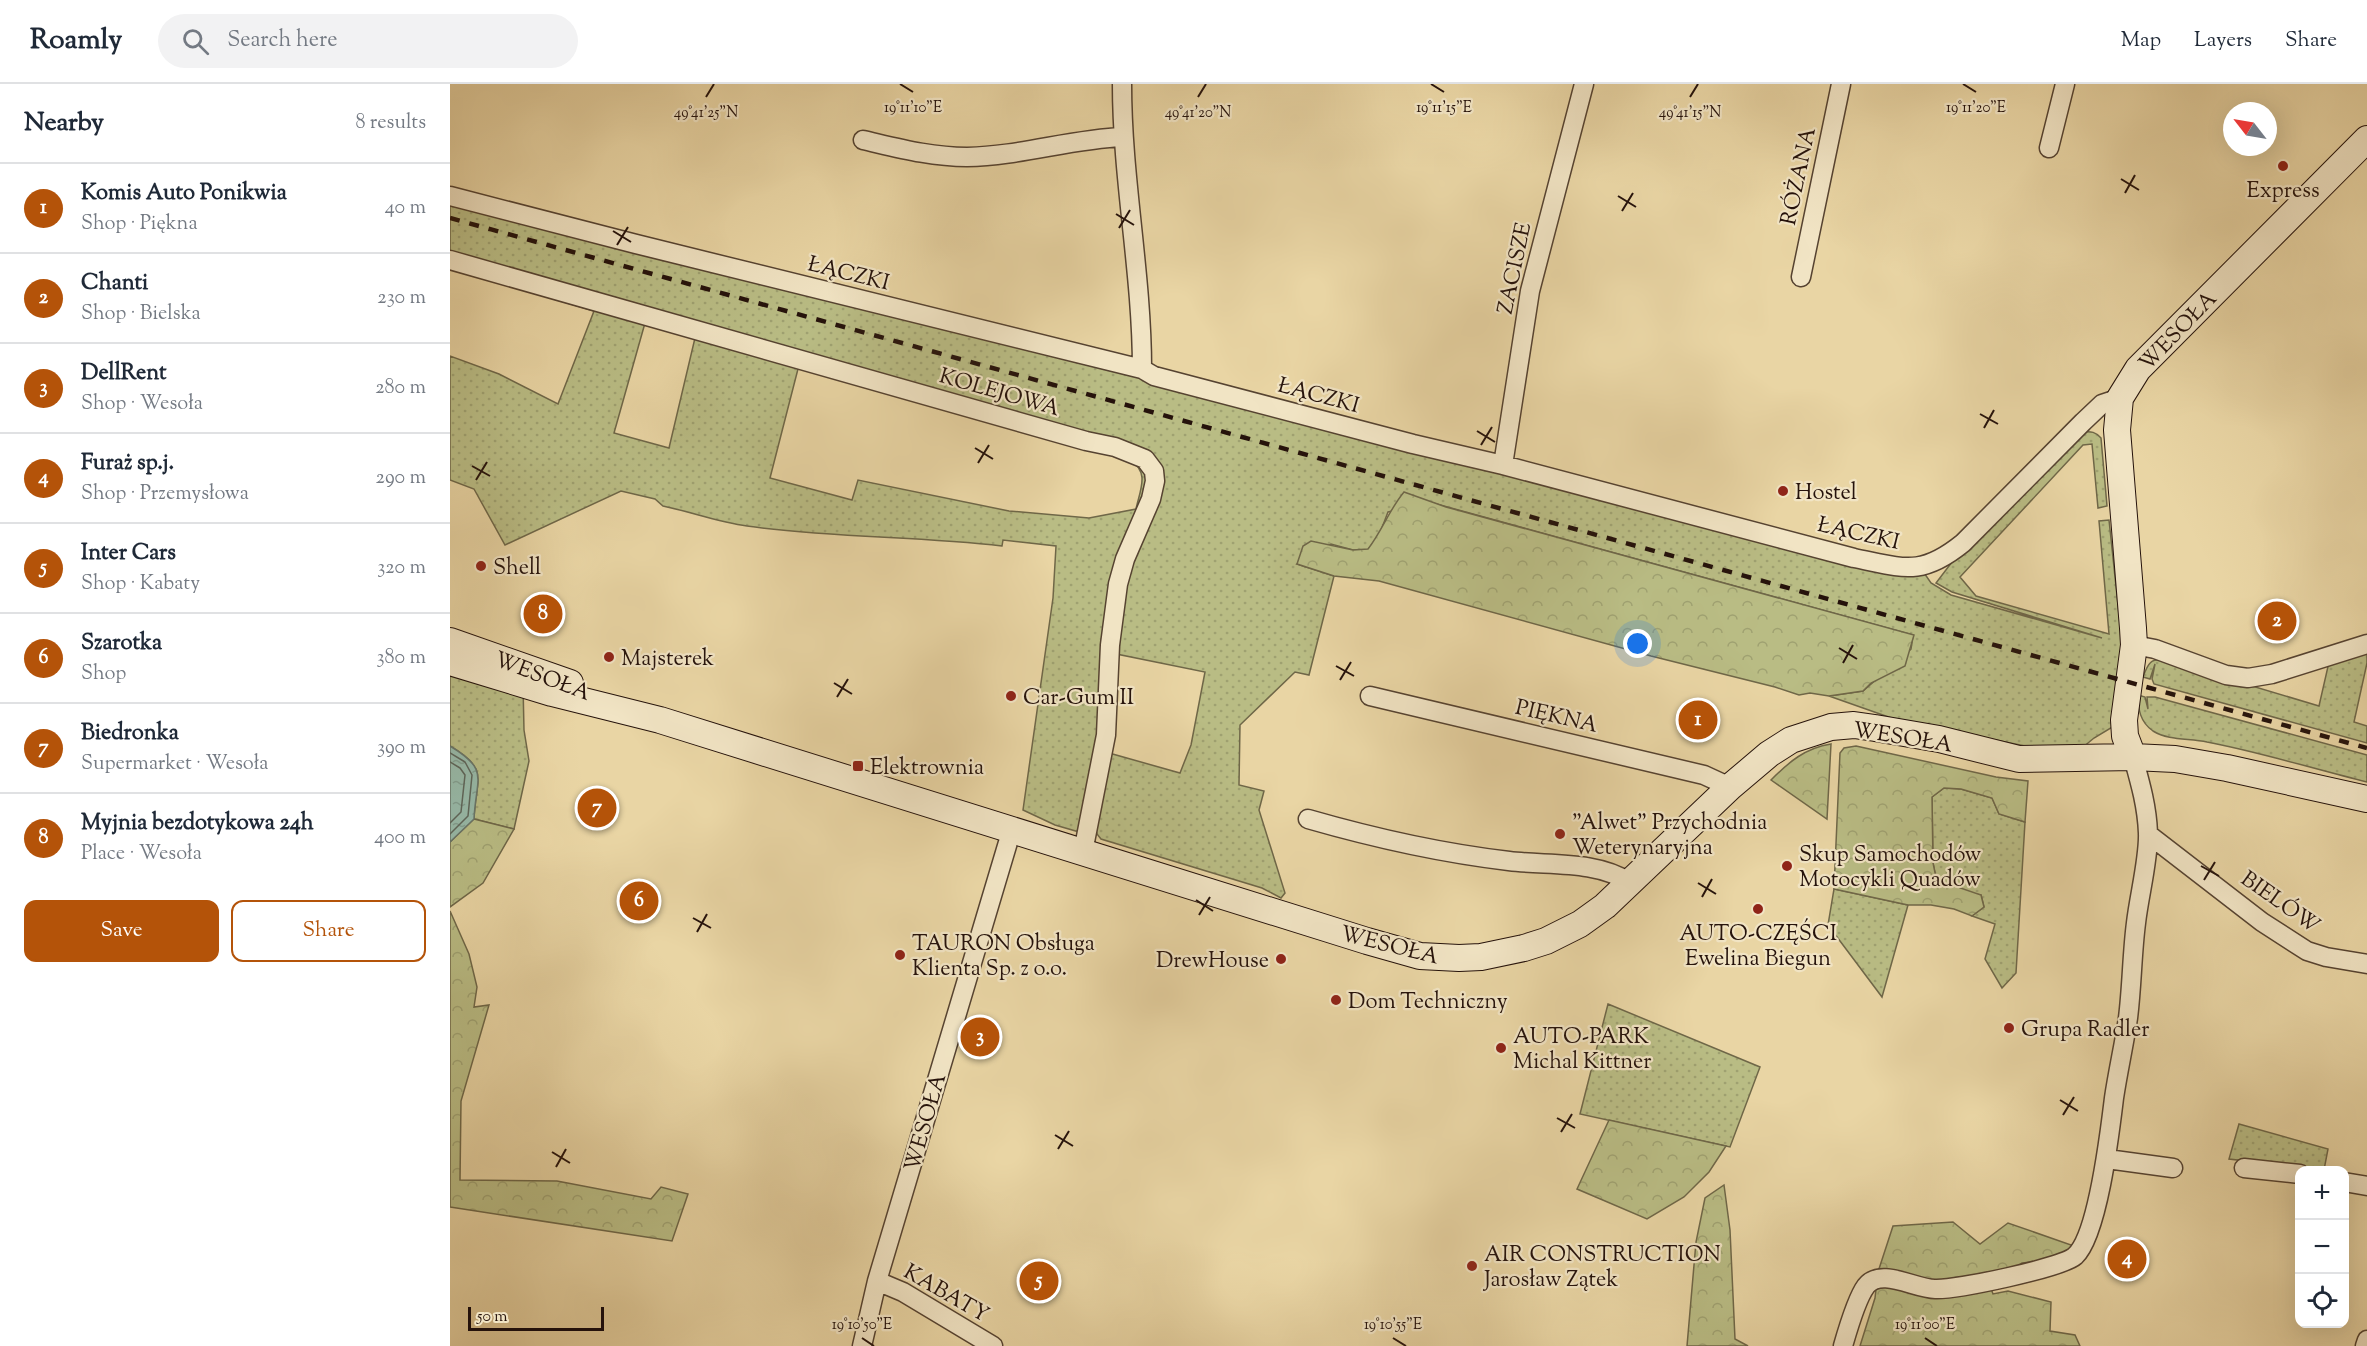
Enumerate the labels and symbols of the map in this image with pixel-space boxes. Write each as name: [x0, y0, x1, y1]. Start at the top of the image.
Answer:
text: 19°11'10"E: [884, 98, 942, 119]
text: 19°11'15"E: [1416, 98, 1472, 119]
text: 19°11'20"E: [1946, 98, 2006, 119]
north arrow: [2223, 102, 2277, 156]
text: 49°41'25"N: [674, 103, 738, 124]
text: 49°41'20"N: [1165, 103, 1231, 124]
text: 49°41'15"N: [1659, 103, 1721, 124]
street label: RÓŻANA: [1773, 124, 1826, 229]
marker: Express: [2276, 159, 2290, 173]
place label: Express: [2246, 176, 2320, 208]
street label: ZACISZE: [1491, 220, 1541, 317]
street label: ŁĄCZKI: [804, 249, 893, 301]
street label: WESOŁA: [2133, 285, 2226, 379]
street label: KOLEJOWA: [935, 361, 1063, 426]
street label: ŁĄCZKI: [1274, 371, 1363, 423]
place label: Hostel: [1795, 478, 1857, 510]
marker: Hostel: [1776, 484, 1790, 498]
street label: ŁĄCZKI: [1814, 510, 1903, 560]
place label: Shell: [493, 553, 541, 585]
marker: Shell: [474, 559, 488, 573]
pin: 8: [524, 592, 562, 636]
pin: 2: [2258, 598, 2296, 644]
your location: [1623, 629, 1652, 658]
place label: Majsterek: [621, 644, 714, 676]
street label: WESOŁA: [489, 645, 595, 711]
marker: Majsterek: [602, 650, 616, 664]
place label: Car-Gum II: [1023, 683, 1134, 715]
marker: Car-Gum II: [1004, 689, 1018, 703]
street label: PIĘKNA: [1512, 693, 1601, 743]
pin: 1: [1678, 698, 1718, 742]
street label: WESOŁA: [1850, 715, 1955, 763]
place label: Elektrownia: [870, 753, 984, 785]
marker: Elektrownia: [851, 759, 865, 773]
pin: 7: [578, 786, 616, 830]
place label: "Alwet" Przychodnia Weterynaryjna: [1572, 808, 1767, 865]
marker: "Alwet" Przychodnia Weterynaryjna: [1553, 827, 1567, 841]
place label: Skup Samochodów Motocykli Quadów: [1799, 840, 1982, 897]
marker: Skup Samochodów Motocykli Quadów: [1780, 859, 1794, 873]
street label: BIELÓW: [2233, 864, 2326, 942]
pin: 6: [620, 878, 658, 924]
marker: AUTO-CZĘŚCI Ewelina Biegun: [1751, 902, 1765, 916]
place label: AUTO-CZĘŚCI Ewelina Biegun: [1679, 918, 1837, 976]
street label: WESOŁA: [1337, 919, 1442, 975]
place label: TAURON Obsługa Klienta Sp. z o.o.: [912, 929, 1095, 986]
place label: DrewHouse: [1156, 946, 1269, 978]
marker: TAURON Obsługa Klienta Sp. z o.o.: [893, 948, 907, 962]
marker: DrewHouse: [1274, 952, 1288, 966]
place label: Dom Techniczny: [1348, 987, 1508, 1019]
marker: Dom Techniczny: [1329, 993, 1343, 1007]
pin: 3: [960, 1014, 1000, 1060]
place label: Grupa Radler: [2021, 1015, 2149, 1047]
marker: Grupa Radler: [2002, 1021, 2016, 1035]
place label: AUTO-PARK Michal Kittner: [1513, 1022, 1651, 1079]
marker: AUTO-PARK Michal Kittner: [1494, 1041, 1508, 1055]
street label: WESOŁA: [898, 1070, 956, 1176]
pin: 4: [2108, 1236, 2146, 1282]
place label: AIR CONSTRUCTION Jarosław Zątek: [1483, 1240, 1721, 1297]
street label: KABATY: [897, 1257, 995, 1332]
pin: 5: [1020, 1258, 1058, 1304]
marker: AIR CONSTRUCTION Jarosław Zątek: [1465, 1259, 1479, 1273]
scale bar: [468, 1304, 604, 1332]
text: 19°10'50"E: [832, 1315, 892, 1336]
text: 19°10'55"E: [1364, 1315, 1422, 1336]
text: 19°11'00"E: [1895, 1315, 1955, 1336]

